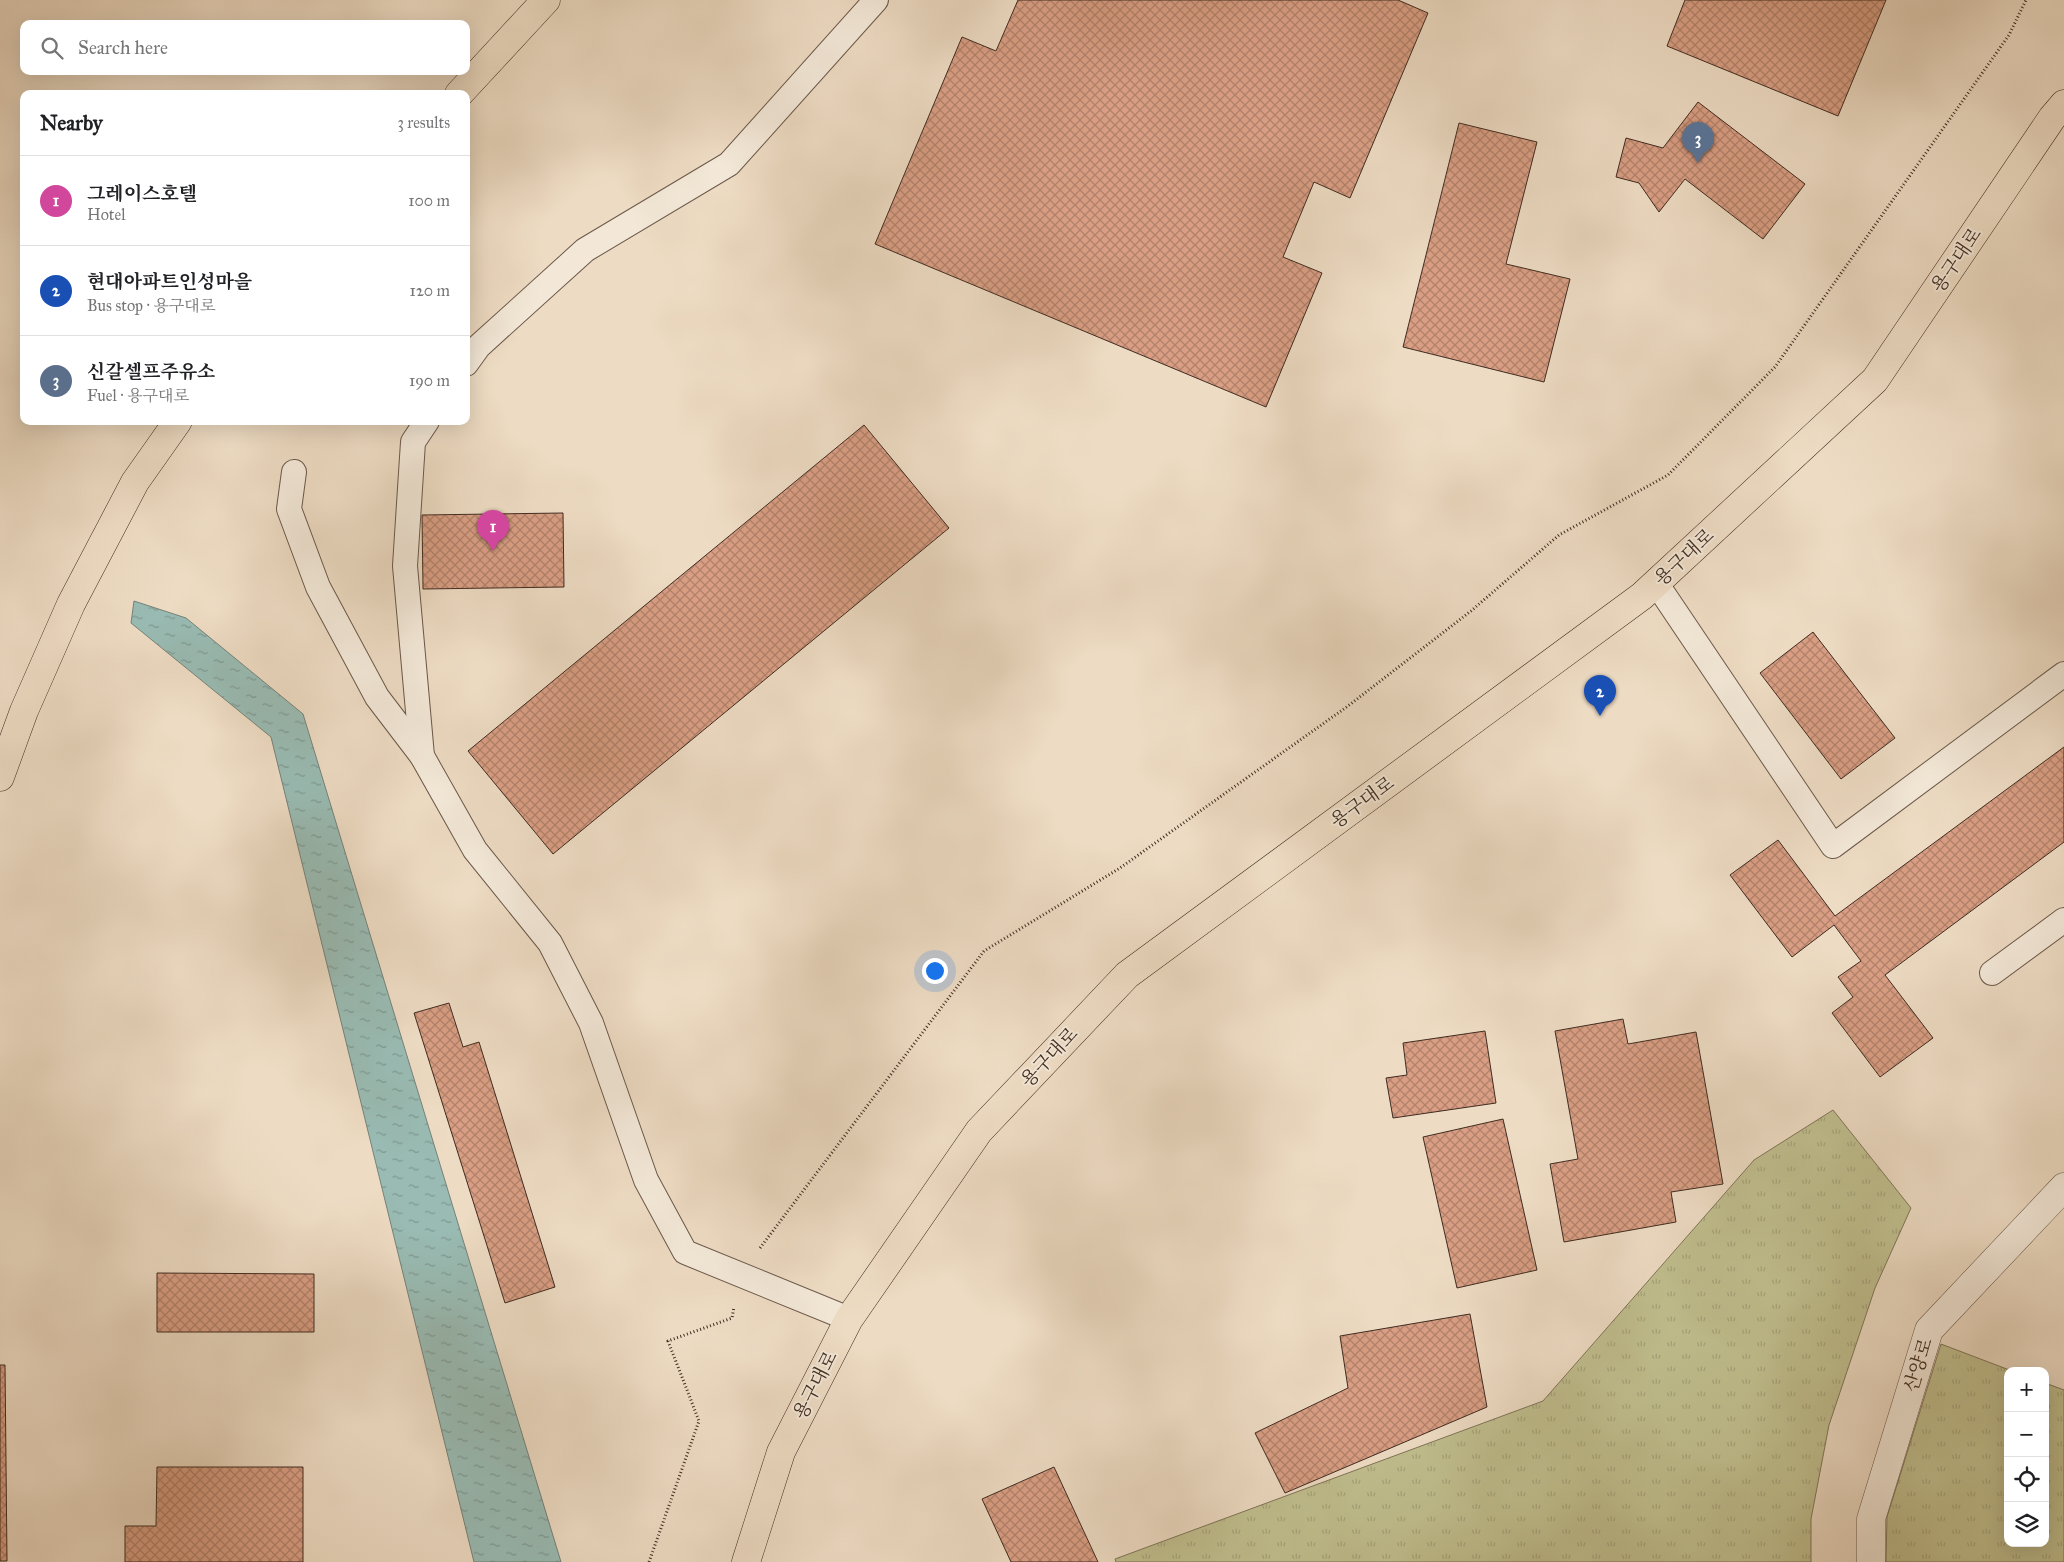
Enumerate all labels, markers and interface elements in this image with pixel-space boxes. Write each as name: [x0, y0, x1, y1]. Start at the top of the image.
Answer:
search box: [20, 20, 470, 75]
icon: search: [38, 34, 66, 62]
text: Search here: [78, 36, 168, 59]
text: Nearby: [40, 110, 103, 136]
text: 3 results: [397, 113, 450, 132]
pin: 3: [1682, 122, 1714, 163]
text: 그레이스호텔: [87, 182, 197, 205]
text: 1: [53, 191, 59, 210]
text: 100 m: [408, 191, 450, 210]
text: Hotel: [87, 205, 125, 224]
street label: 용구대로: [1926, 223, 1986, 297]
text: 현대아파트인성마을: [87, 270, 252, 293]
text: 2: [52, 281, 60, 300]
text: 120 m: [410, 281, 450, 300]
text: Bus stop · 용구대로: [87, 296, 215, 315]
text: 신갈셀프주유소: [87, 360, 215, 383]
text: 3: [53, 371, 59, 390]
text: 190 m: [409, 371, 450, 390]
text: Fuel · 용구대로: [87, 386, 189, 405]
pin: 1: [477, 510, 509, 551]
street label: 용구대로: [1649, 524, 1719, 590]
pin: 2: [1584, 675, 1616, 716]
street label: 용구대로: [1326, 771, 1398, 833]
your location: [922, 958, 948, 984]
street label: 용구대로: [1016, 1022, 1082, 1092]
street label: 산양로: [1899, 1335, 1937, 1395]
street label: 용구대로: [788, 1347, 842, 1423]
map controls: [2004, 1367, 2049, 1547]
button: +: [2004, 1367, 2049, 1412]
button: −: [2004, 1412, 2049, 1457]
button: locate: [2004, 1457, 2049, 1502]
button: layers: [2004, 1502, 2049, 1547]

